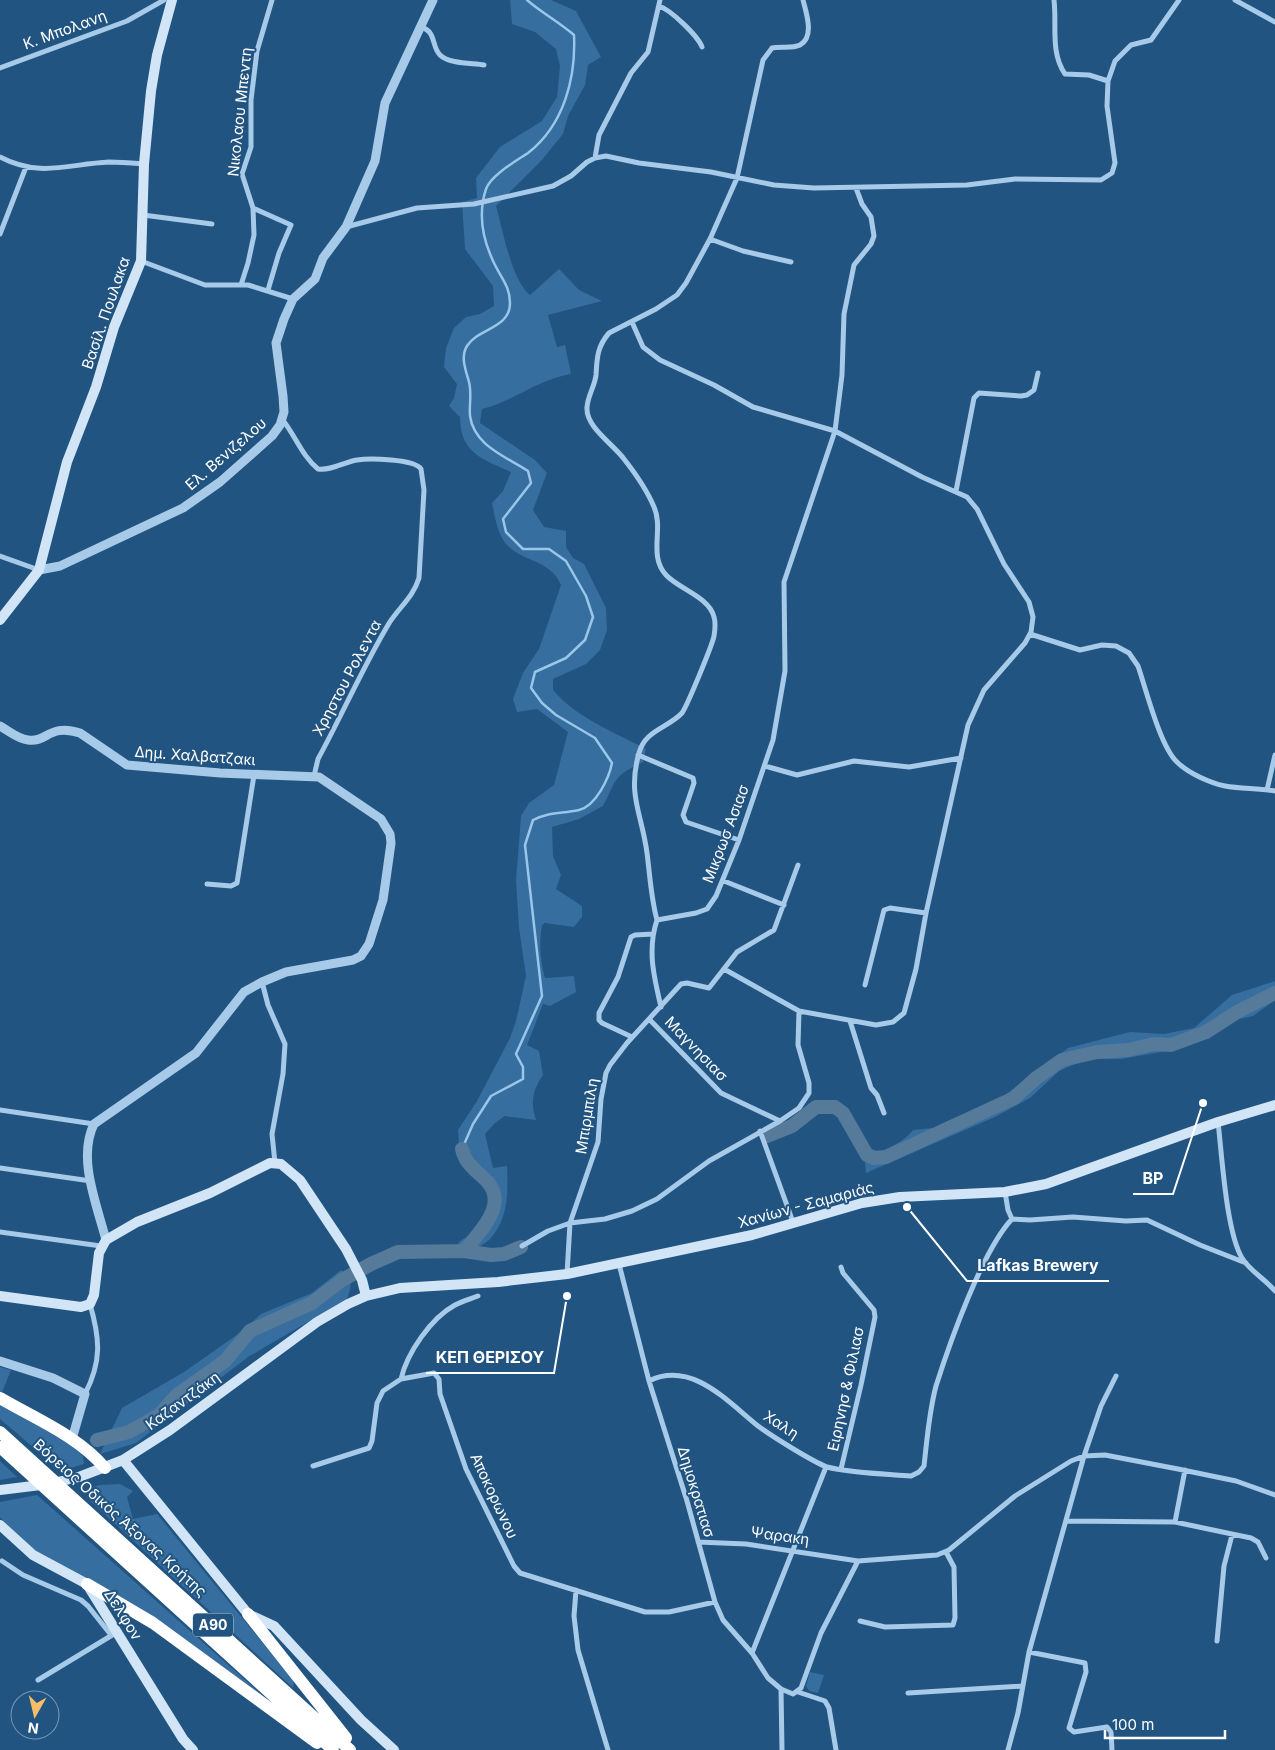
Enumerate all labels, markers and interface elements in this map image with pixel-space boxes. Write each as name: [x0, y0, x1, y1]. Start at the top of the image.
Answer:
street label: Κ. Μπολανη: [20, 6, 109, 53]
street label: Νικολαου Μπεντη: [223, 46, 256, 178]
street label: Βασίλ. Πουλακα: [77, 254, 134, 372]
street label: Ελ. Βενιζελου: [181, 413, 270, 494]
street label: Χρηστου Ρολεντα: [308, 617, 385, 739]
street label: Δημ. Χαλβατζακι: [134, 742, 256, 769]
street label: Μικρωσ Ασιασ: [698, 781, 753, 886]
street label: Μαγνησιασ: [661, 1012, 732, 1085]
street label: Μπιρμπιλη: [571, 1077, 602, 1155]
callout: BP: [1133, 1163, 1173, 1194]
text: BP: [1143, 1168, 1163, 1188]
street label: Χανίων - Σαμαριάς: [736, 1177, 876, 1232]
callout: Lafkas Brewery: [967, 1250, 1109, 1281]
text: Lafkas Brewery: [977, 1255, 1099, 1275]
street label: Ειρηνησ & Φιλιασ: [823, 1324, 868, 1453]
callout: ΚΕΠ ΘΕΡΙΣΟΥ: [426, 1342, 554, 1373]
text: ΚΕΠ ΘΕΡΙΣΟΥ: [436, 1347, 544, 1367]
street label: Καζαντζάκη: [142, 1367, 224, 1434]
street label: Χαλη: [760, 1406, 802, 1443]
street label: Βόρειος Οδικός Άξονας Κρήτης: [30, 1435, 211, 1601]
street label: Δημοκρατιασ: [674, 1444, 720, 1540]
street label: Αποκορωνου: [466, 1450, 522, 1541]
street label: Ψαρακη: [750, 1522, 811, 1549]
street label: Δελφον: [100, 1586, 146, 1644]
road number: Α90: [193, 1614, 233, 1636]
north arrow: [10, 1690, 60, 1740]
scale bar: [1105, 1708, 1225, 1740]
text: 100 m: [1112, 1715, 1154, 1734]
text: N: [27, 1719, 40, 1738]

